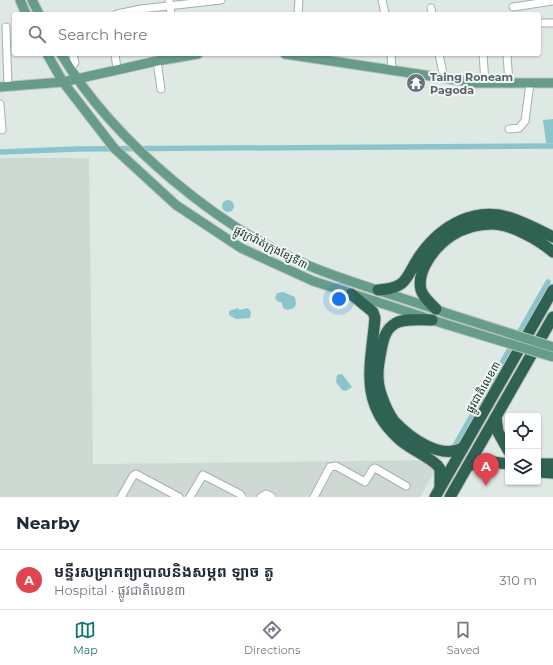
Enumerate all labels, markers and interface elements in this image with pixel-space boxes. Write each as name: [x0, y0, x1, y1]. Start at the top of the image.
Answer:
search box: [12, 12, 541, 56]
icon: search: [26, 23, 48, 45]
text: Search here: [58, 25, 147, 44]
place label: Taing Roneam Pagoda: [430, 70, 513, 97]
temple icon: Taing Roneam Pagoda: [405, 72, 427, 94]
street label: ផ្លូវក្រវ៉ាត់ក្រុងខ្សែទី៣: [230, 222, 310, 275]
your location: [329, 289, 349, 309]
street label: ផ្លូវជាតិលេខ៣: [463, 359, 506, 417]
map controls: [505, 413, 541, 485]
button: locate: [505, 413, 541, 449]
button: layers: [505, 449, 541, 485]
pin: A: [473, 453, 499, 486]
text: Nearby: [16, 513, 80, 533]
text: មន្ទីរសម្រាកព្យាបាលនិងសម្ភព ឡាច តូ: [54, 562, 274, 581]
text: A: [24, 572, 34, 588]
text: 310 m: [499, 572, 537, 588]
text: Hospital · ផ្លូវជាតិលេខ៣: [54, 582, 186, 598]
tab: Map: [73, 619, 98, 657]
tab: Directions: [244, 619, 300, 657]
tab: Saved: [447, 619, 480, 657]

